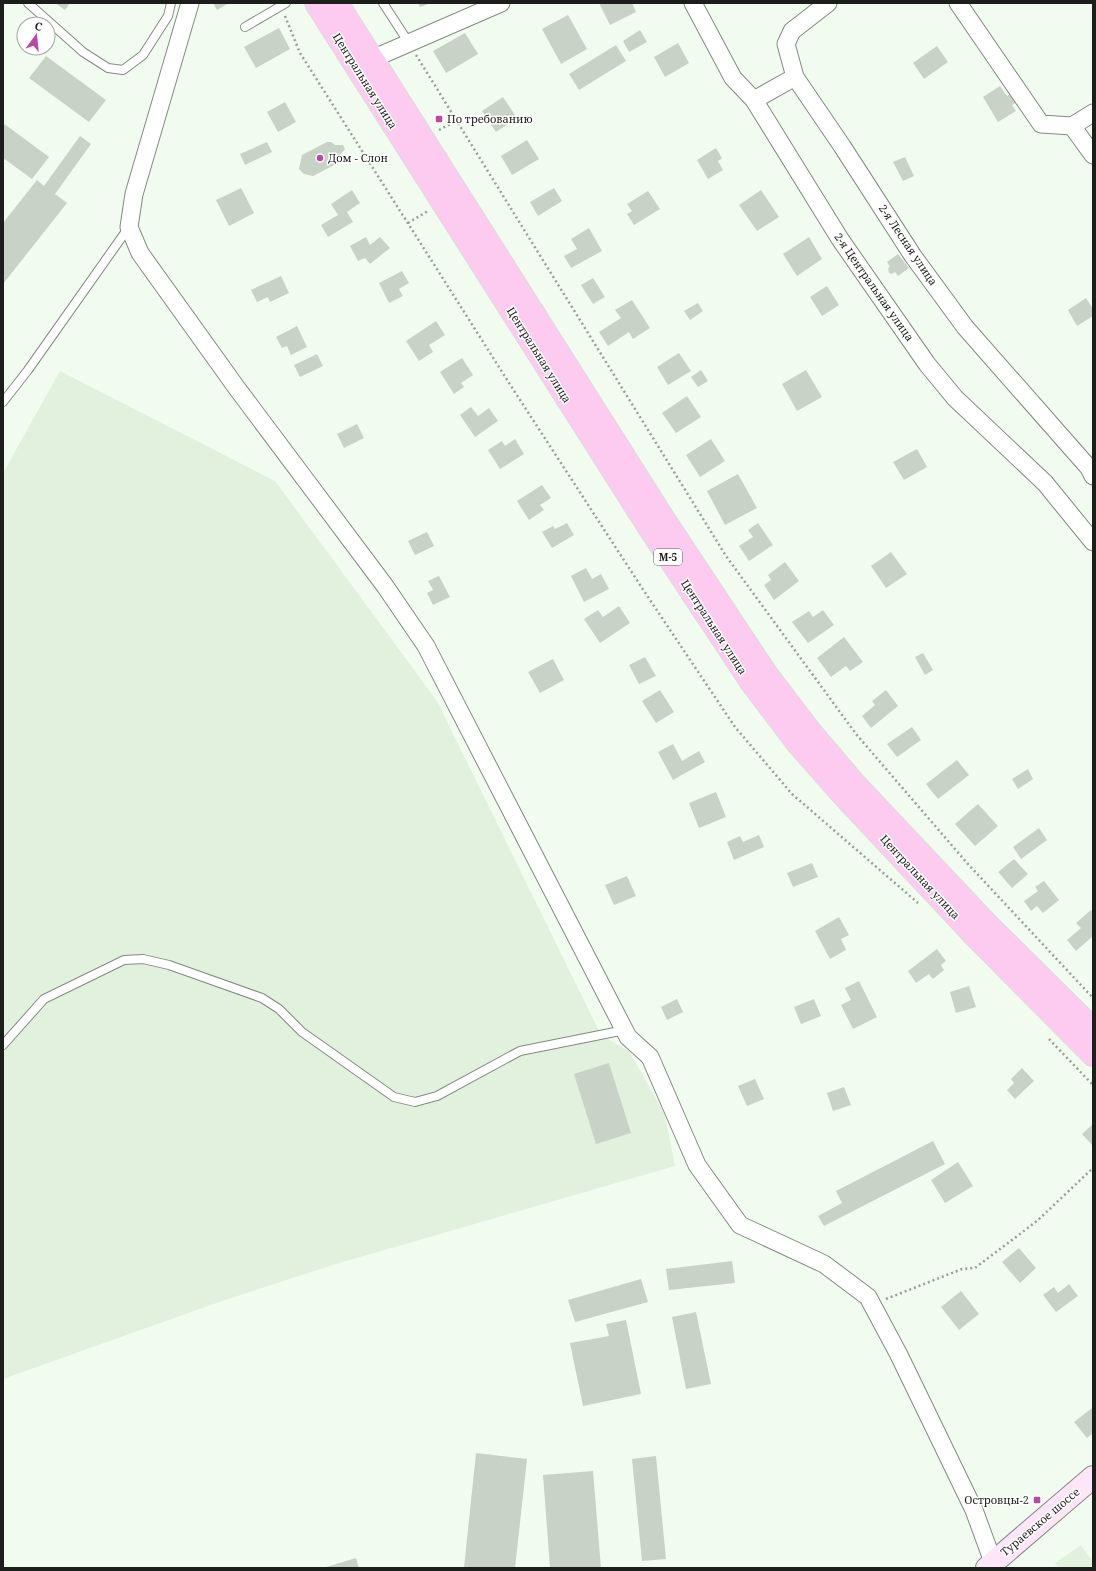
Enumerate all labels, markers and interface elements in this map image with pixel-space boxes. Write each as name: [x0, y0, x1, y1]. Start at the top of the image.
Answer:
north arrow: [16, 16, 56, 56]
text: С: [33, 18, 44, 34]
street label: Центральная улица: [330, 30, 401, 132]
place label: По требованию: [447, 111, 533, 126]
marker: По требованию: [434, 114, 444, 124]
place label: Дом - Слон: [328, 150, 388, 165]
marker: Дом - Слон: [315, 153, 325, 163]
street label: 2-я Лесная улица: [876, 201, 941, 288]
street label: 2-я Центральная улица: [831, 230, 918, 344]
street label: Центральная улица: [504, 304, 575, 406]
road number: М-5: [654, 549, 682, 565]
street label: Центральная улица: [678, 576, 751, 677]
street label: Центральная улица: [877, 831, 963, 922]
street label: Тураевское шоссе: [997, 1484, 1082, 1559]
place label: Островцы-2: [964, 1492, 1029, 1507]
marker: Островцы-2: [1032, 1495, 1042, 1505]

